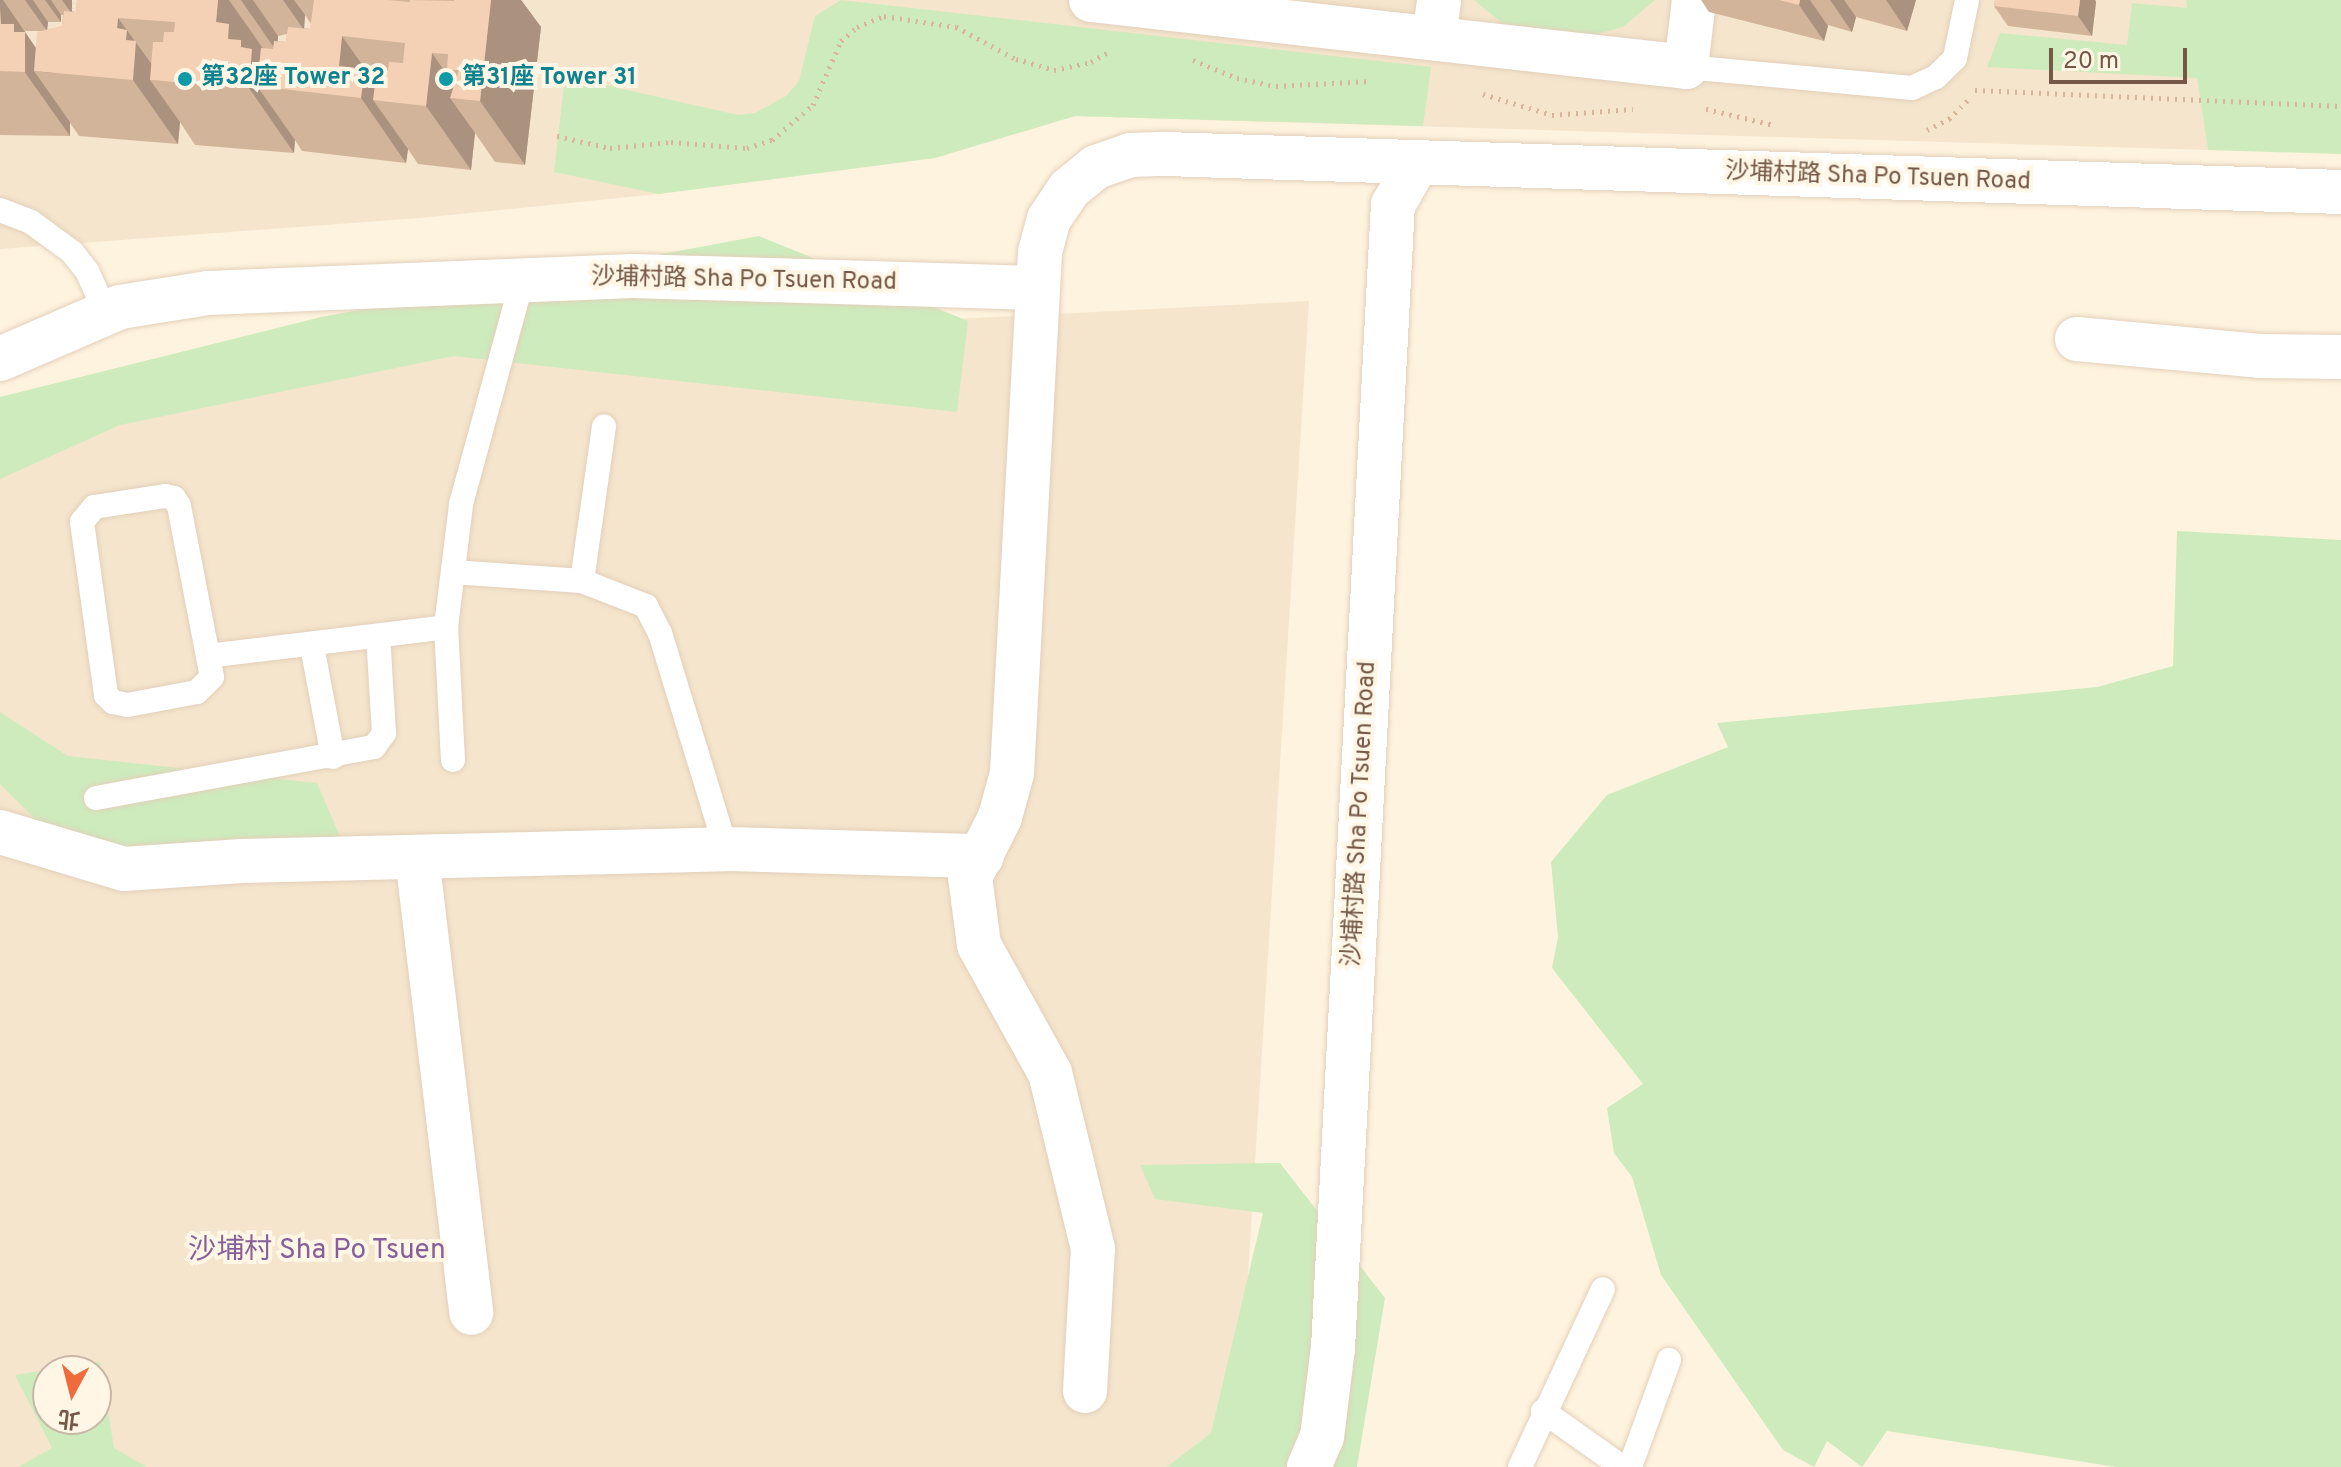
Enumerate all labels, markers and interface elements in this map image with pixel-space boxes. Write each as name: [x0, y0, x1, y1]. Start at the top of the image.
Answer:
scale bar: [2053, 32, 2191, 82]
text: 20 m: [2063, 47, 2119, 77]
place label: 第32座 Tower 32: [201, 65, 385, 93]
place label: 第31座 Tower 31: [462, 65, 637, 93]
marker: 第32座 Tower 32: [176, 70, 194, 88]
marker: 第31座 Tower 31: [437, 70, 455, 88]
street label: 沙埔村路 Sha Po Tsuen Road: [1724, 158, 2032, 198]
street label: 沙埔村路 Sha Po Tsuen Road: [590, 264, 898, 298]
street label: 沙埔村路 Sha Po Tsuen Road: [1339, 660, 1383, 968]
district label: 沙埔村 Sha Po Tsuen: [188, 1234, 446, 1268]
north arrow: [32, 1355, 112, 1435]
text: 北: [57, 1403, 82, 1432]

